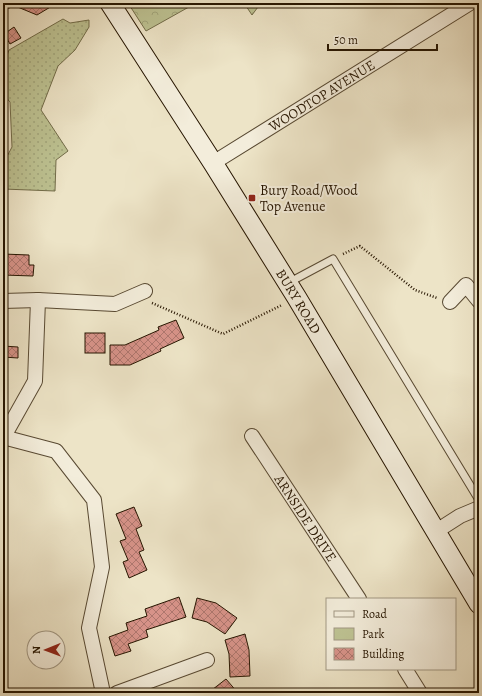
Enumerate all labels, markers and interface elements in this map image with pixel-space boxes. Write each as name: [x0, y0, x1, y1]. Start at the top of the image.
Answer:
scale bar: [328, 26, 437, 52]
text: 50 m: [334, 32, 358, 48]
street label: WOODTOP AVENUE: [264, 56, 379, 137]
place label: Bury Road/Wood Top Avenue: [260, 181, 358, 216]
marker: Bury Road/Wood Top Avenue: [247, 193, 257, 203]
street label: BURY ROAD: [271, 265, 325, 338]
street label: ARNSIDE DRIVE: [269, 470, 341, 565]
legend: [326, 598, 456, 670]
text: Road: [362, 606, 388, 622]
text: Park: [362, 626, 385, 642]
north arrow: [26, 630, 66, 670]
text: N: [29, 646, 44, 654]
text: Building: [362, 646, 404, 662]

